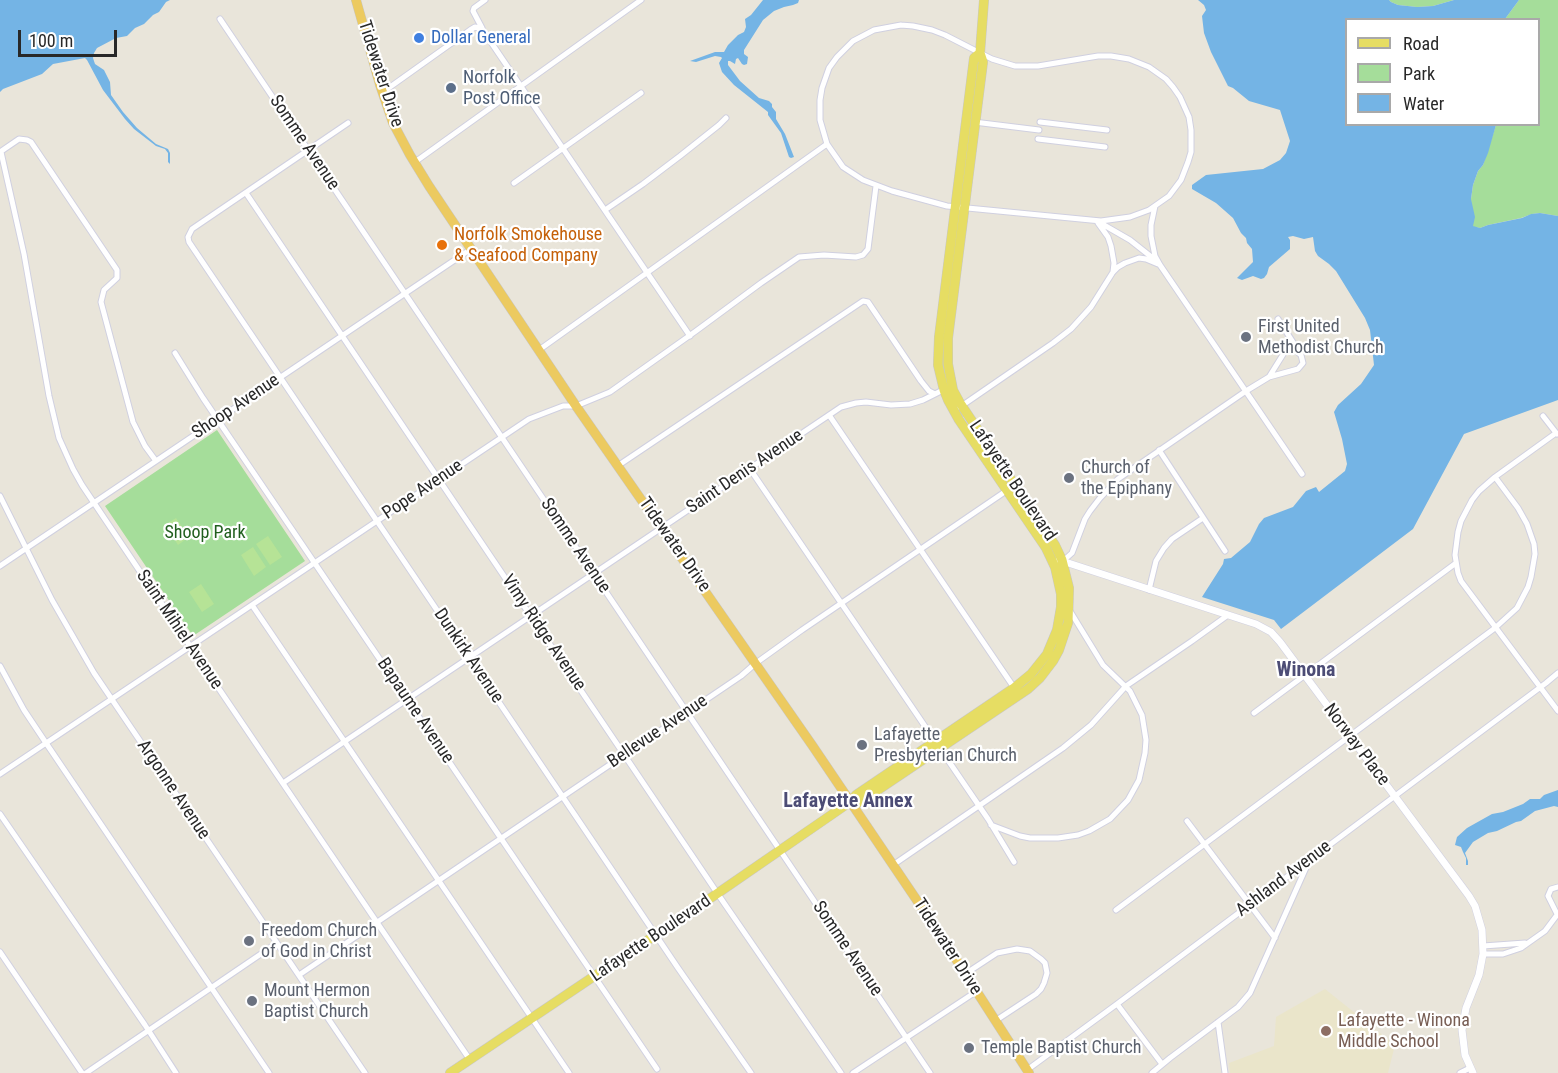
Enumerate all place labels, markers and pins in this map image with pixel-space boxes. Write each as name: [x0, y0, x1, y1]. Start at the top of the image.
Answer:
place label: Dollar General: [431, 27, 531, 49]
marker: Dollar General: [412, 31, 426, 45]
place label: Norfolk Post Office: [463, 67, 541, 110]
marker: Norfolk Post Office: [444, 81, 458, 95]
place label: Norfolk Smokehouse & Seafood Company: [454, 224, 602, 266]
marker: Norfolk Smokehouse & Seafood Company: [435, 238, 449, 252]
place label: First United Methodist Church: [1258, 316, 1384, 358]
marker: First United Methodist Church: [1239, 330, 1253, 344]
place label: Church of the Epiphany: [1081, 457, 1172, 500]
marker: Church of the Epiphany: [1062, 471, 1076, 485]
place label: Lafayette Presbyterian Church: [874, 724, 1017, 766]
marker: Lafayette Presbyterian Church: [855, 738, 869, 752]
place label: Freedom Church of God in Christ: [261, 920, 377, 962]
marker: Freedom Church of God in Christ: [242, 934, 256, 948]
place label: Mount Hermon Baptist Church: [264, 980, 370, 1022]
marker: Mount Hermon Baptist Church: [245, 994, 259, 1008]
place label: Lafayette - Winona Middle School: [1338, 1010, 1470, 1052]
marker: Lafayette - Winona Middle School: [1319, 1024, 1333, 1038]
place label: Temple Baptist Church: [981, 1037, 1141, 1059]
marker: Temple Baptist Church: [962, 1041, 976, 1055]

